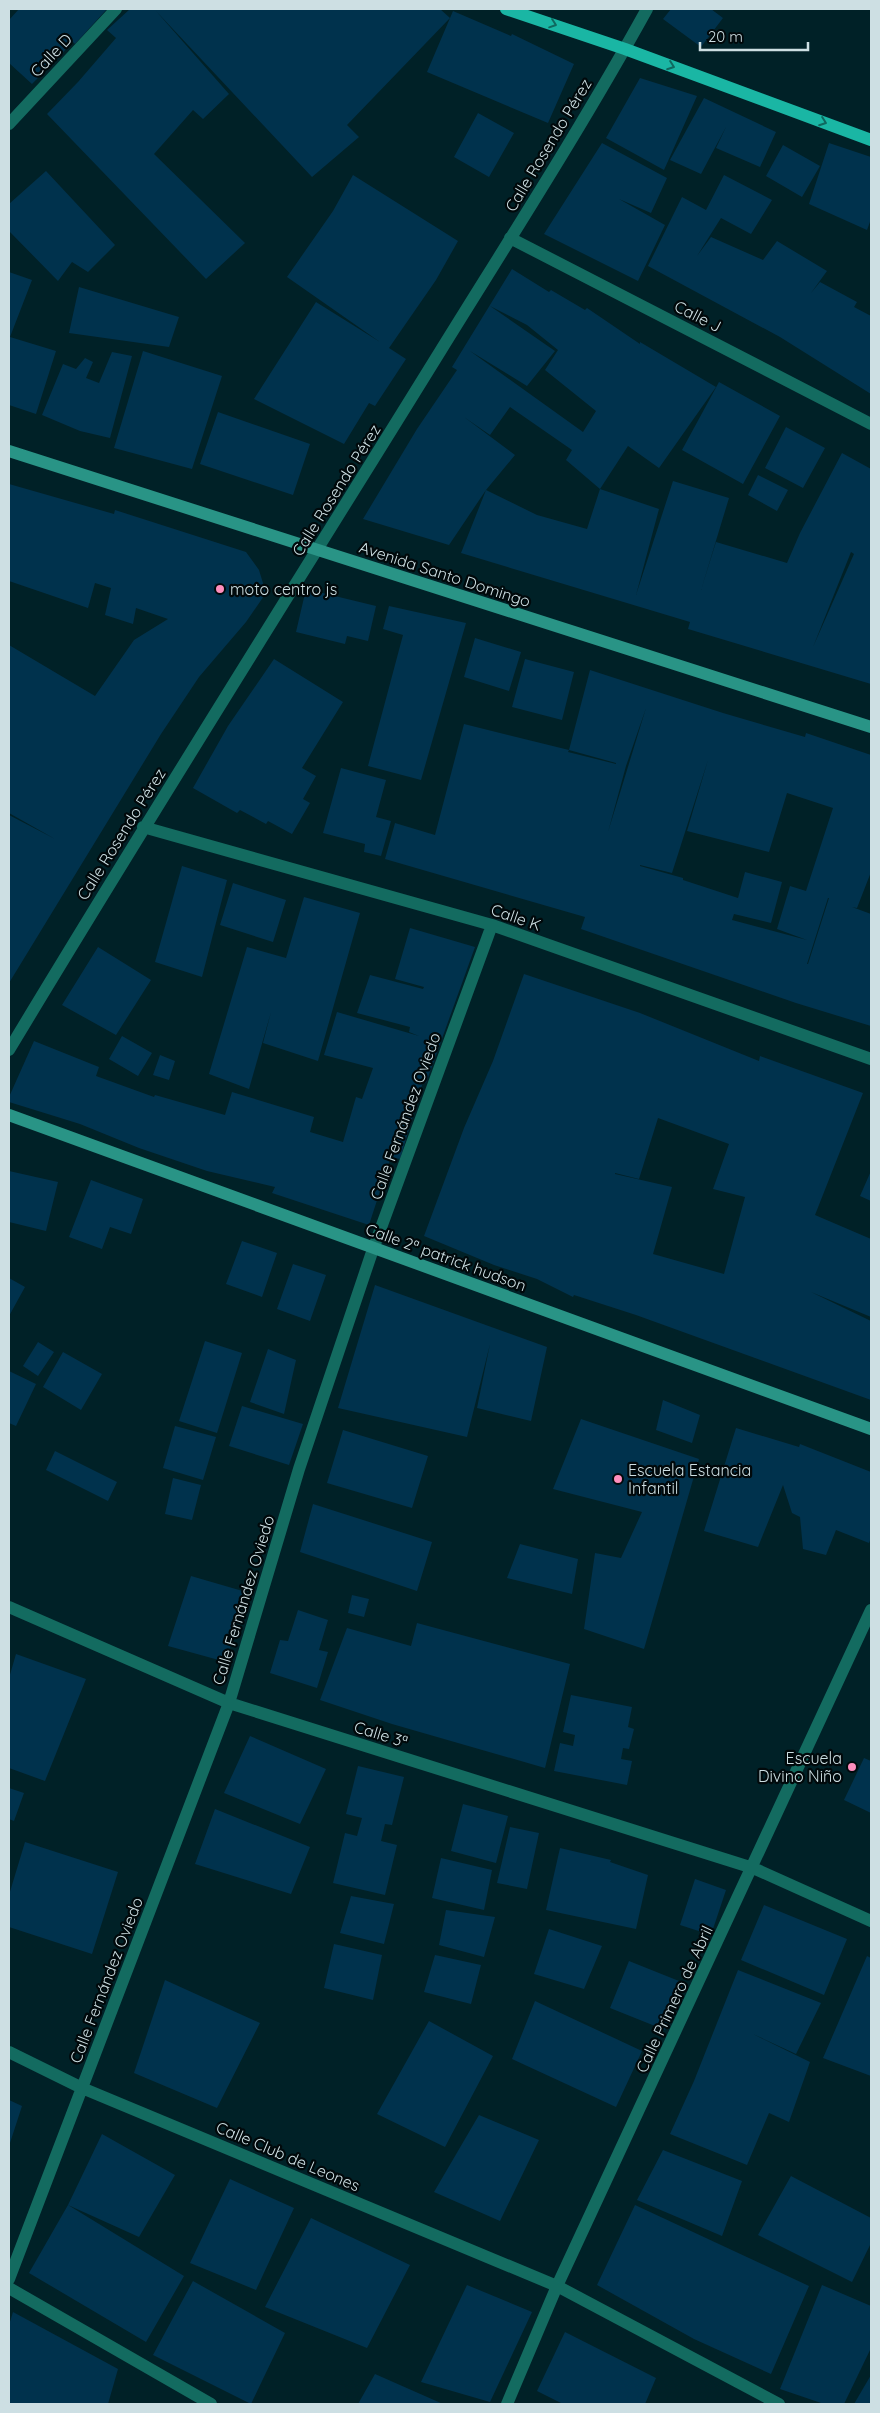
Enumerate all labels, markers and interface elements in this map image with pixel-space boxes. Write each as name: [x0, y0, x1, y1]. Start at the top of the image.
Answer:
one-way arrow: [548, 19, 556, 29]
scale bar: [700, 20, 808, 52]
text: 20 m: [708, 27, 743, 46]
street label: Calle D: [26, 29, 76, 81]
one-way arrow: [666, 60, 675, 70]
street label: Calle Rosendo Pérez: [500, 75, 596, 215]
one-way arrow: [818, 116, 827, 126]
street label: Calle J: [671, 296, 725, 336]
street label: Calle Rosendo Pérez: [287, 420, 385, 560]
street label: Avenida Santo Domingo: [357, 537, 533, 611]
place label: moto centro js: [230, 579, 337, 599]
marker: moto centro js: [214, 583, 226, 595]
street label: Calle Rosendo Pérez: [72, 764, 170, 904]
street label: Calle K: [488, 899, 544, 935]
street label: Calle Fernández Oviedo: [365, 1030, 445, 1202]
street label: Calle 2ª patrick hudson: [363, 1219, 529, 1295]
place label: Escuela Estancia Infantil: [628, 1460, 751, 1498]
marker: Escuela Estancia Infantil: [612, 1473, 624, 1485]
street label: Calle Fernández Oviedo: [208, 1513, 278, 1687]
street label: Calle 3ª: [352, 1716, 410, 1752]
place label: Escuela Divino Niño: [758, 1748, 842, 1786]
marker: Escuela Divino Niño: [846, 1761, 858, 1773]
street label: Calle Fernández Oviedo: [65, 1894, 147, 2066]
street label: Calle Primero de Abril: [631, 1922, 717, 2076]
street label: Calle Club de Leones: [213, 2117, 363, 2195]

